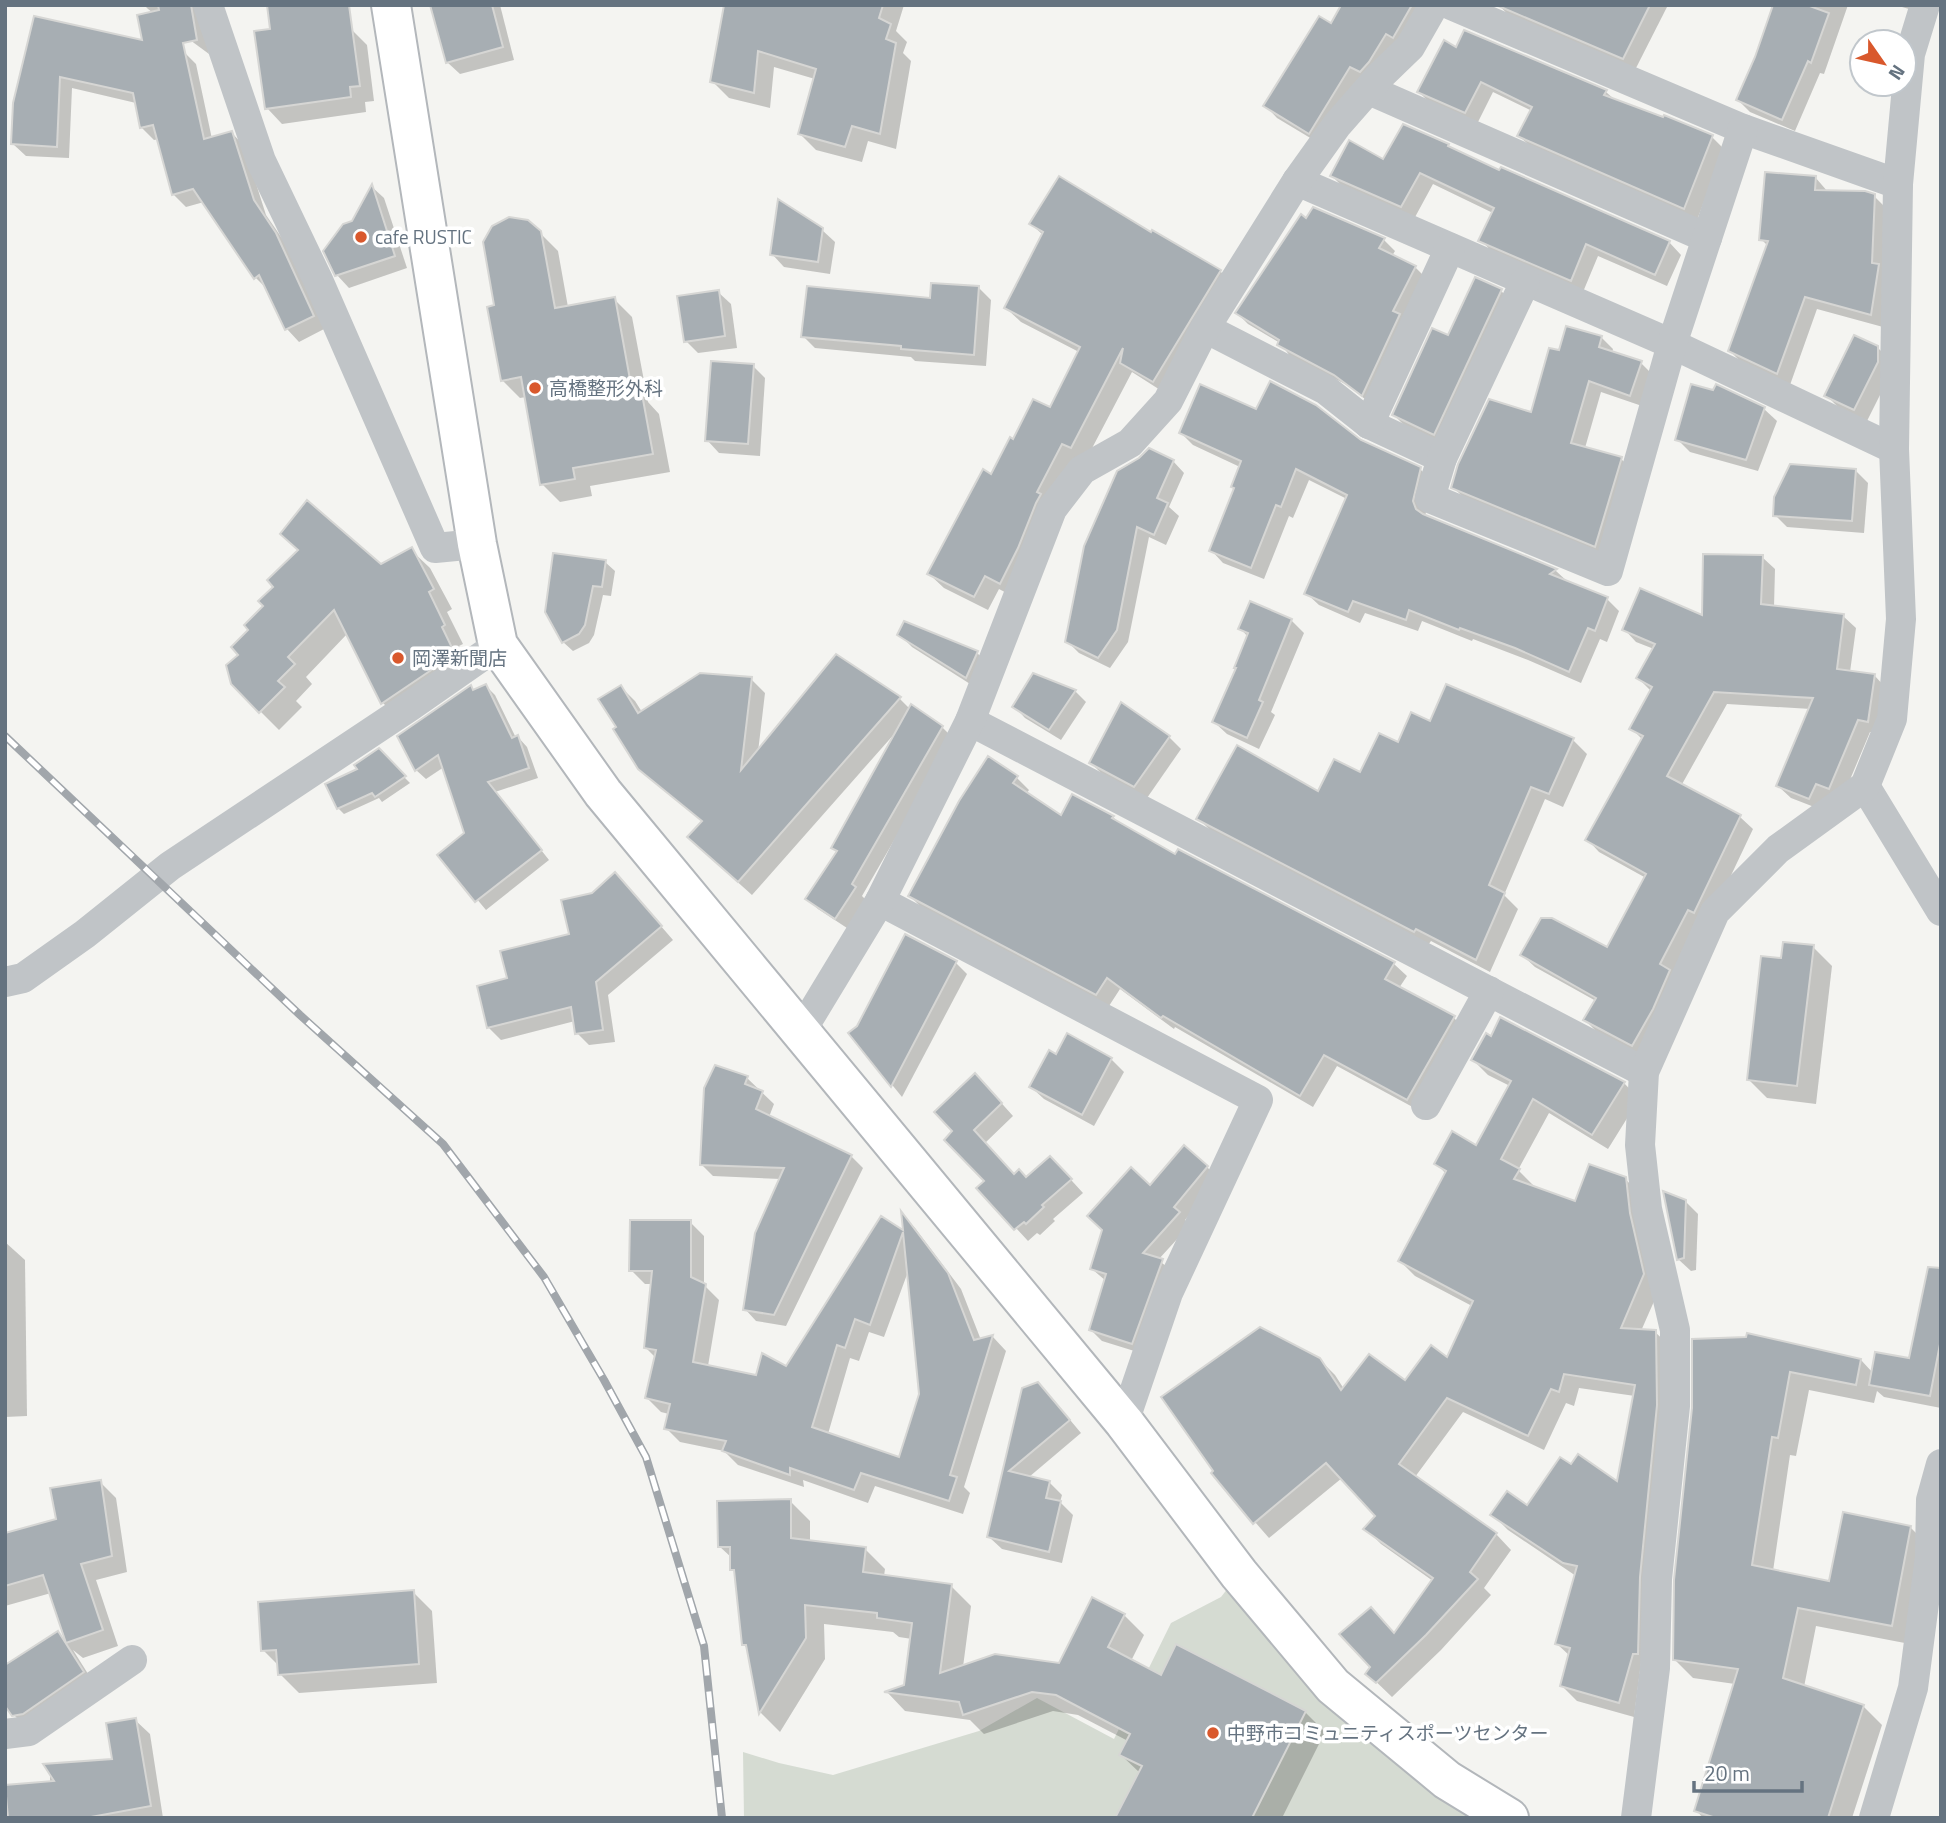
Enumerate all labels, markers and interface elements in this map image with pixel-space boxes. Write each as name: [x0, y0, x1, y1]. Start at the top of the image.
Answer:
north arrow: [1848, 28, 1918, 98]
text: N: [1882, 59, 1913, 86]
place label: cafe RUSTIC: [375, 222, 472, 251]
marker: cafe RUSTIC: [353, 229, 369, 245]
place label: 高橋整形外科: [549, 373, 663, 402]
marker: 高橋整形外科: [527, 380, 543, 396]
place label: 岡澤新聞店: [412, 643, 507, 672]
marker: 岡澤新聞店: [390, 650, 406, 666]
place label: 中野市コミュニティスポーツセンター: [1227, 1718, 1548, 1747]
marker: 中野市コミュニティスポーツセンター: [1205, 1725, 1221, 1741]
scale bar: [1694, 1750, 1802, 1794]
text: 20 m: [1704, 1757, 1750, 1789]

